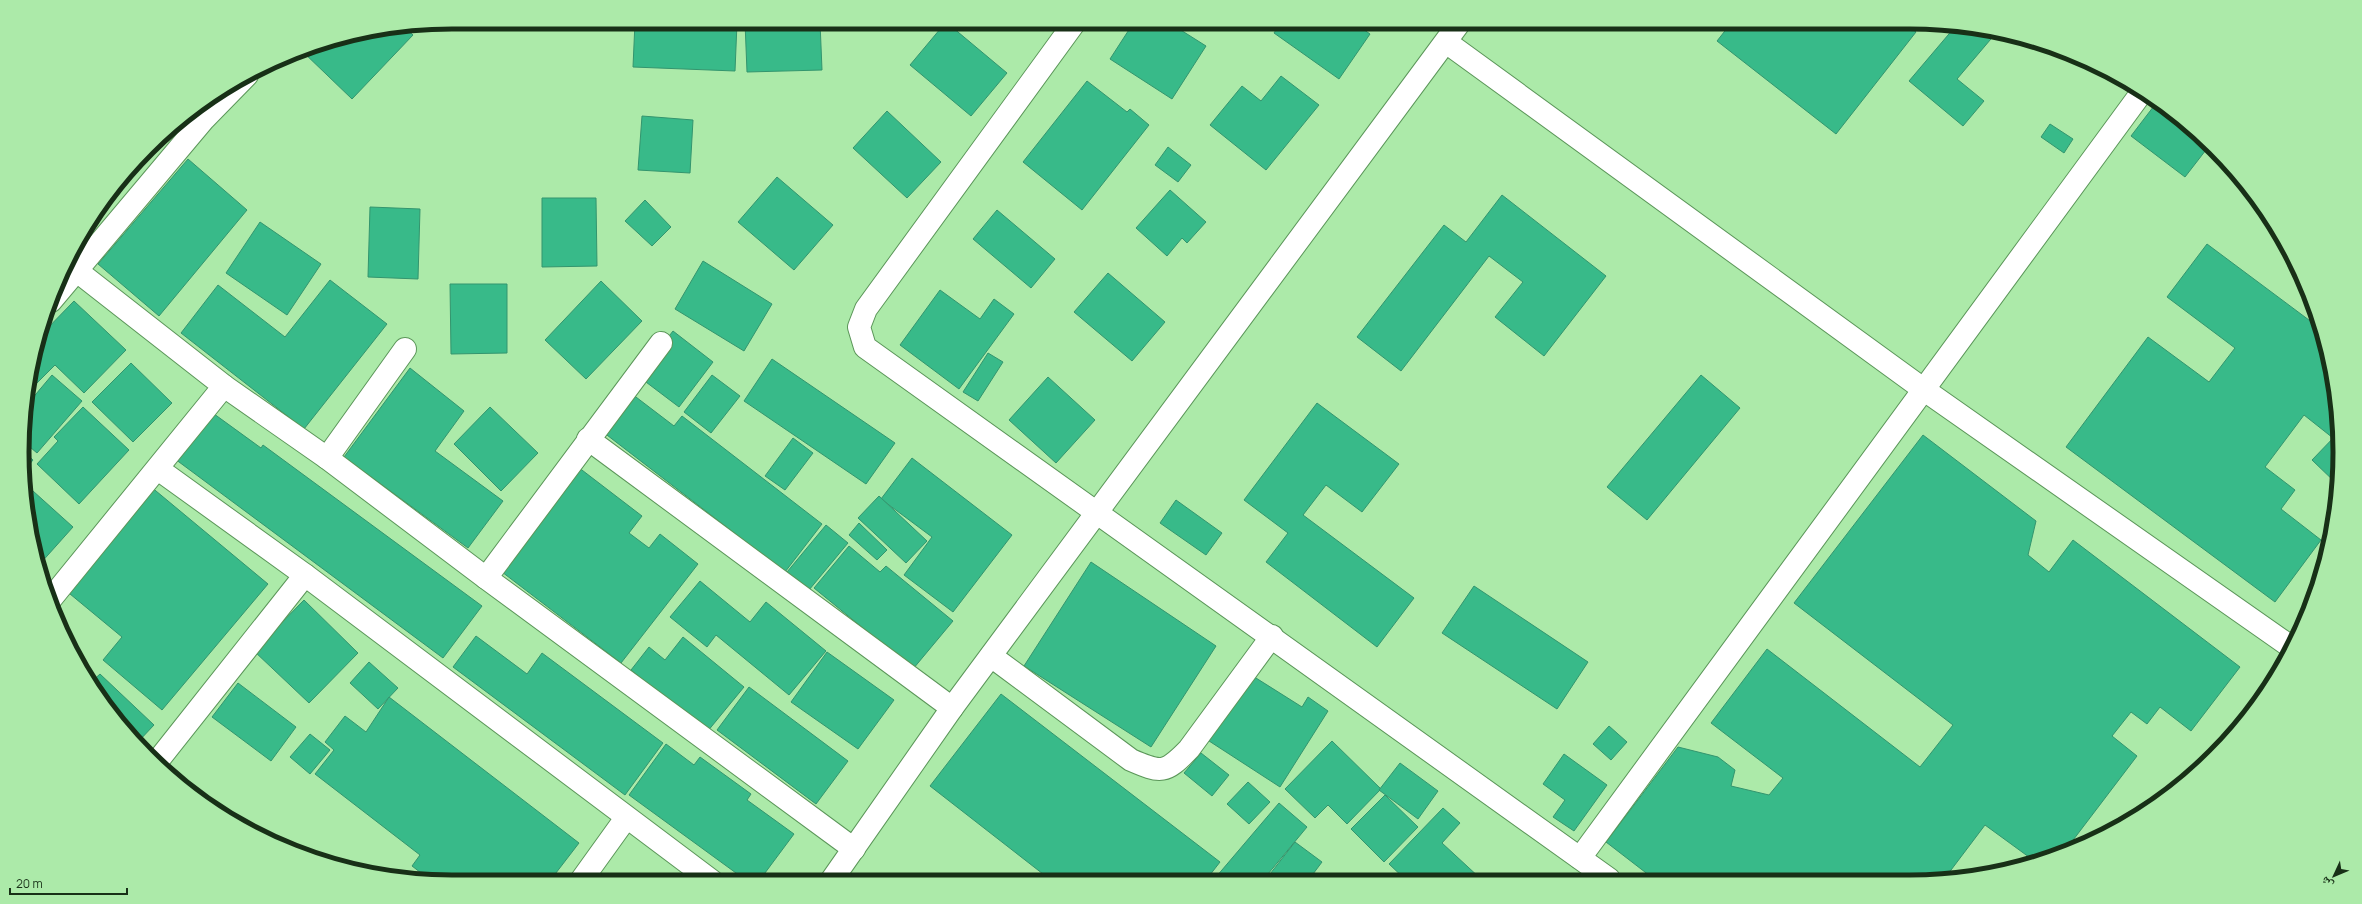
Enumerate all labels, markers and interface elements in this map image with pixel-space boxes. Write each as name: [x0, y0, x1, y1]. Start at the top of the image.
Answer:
north arrow: [2314, 856, 2354, 896]
scale bar: [10, 870, 127, 896]
text: ش: [2317, 873, 2337, 893]
text: 20 m: [16, 875, 43, 892]

